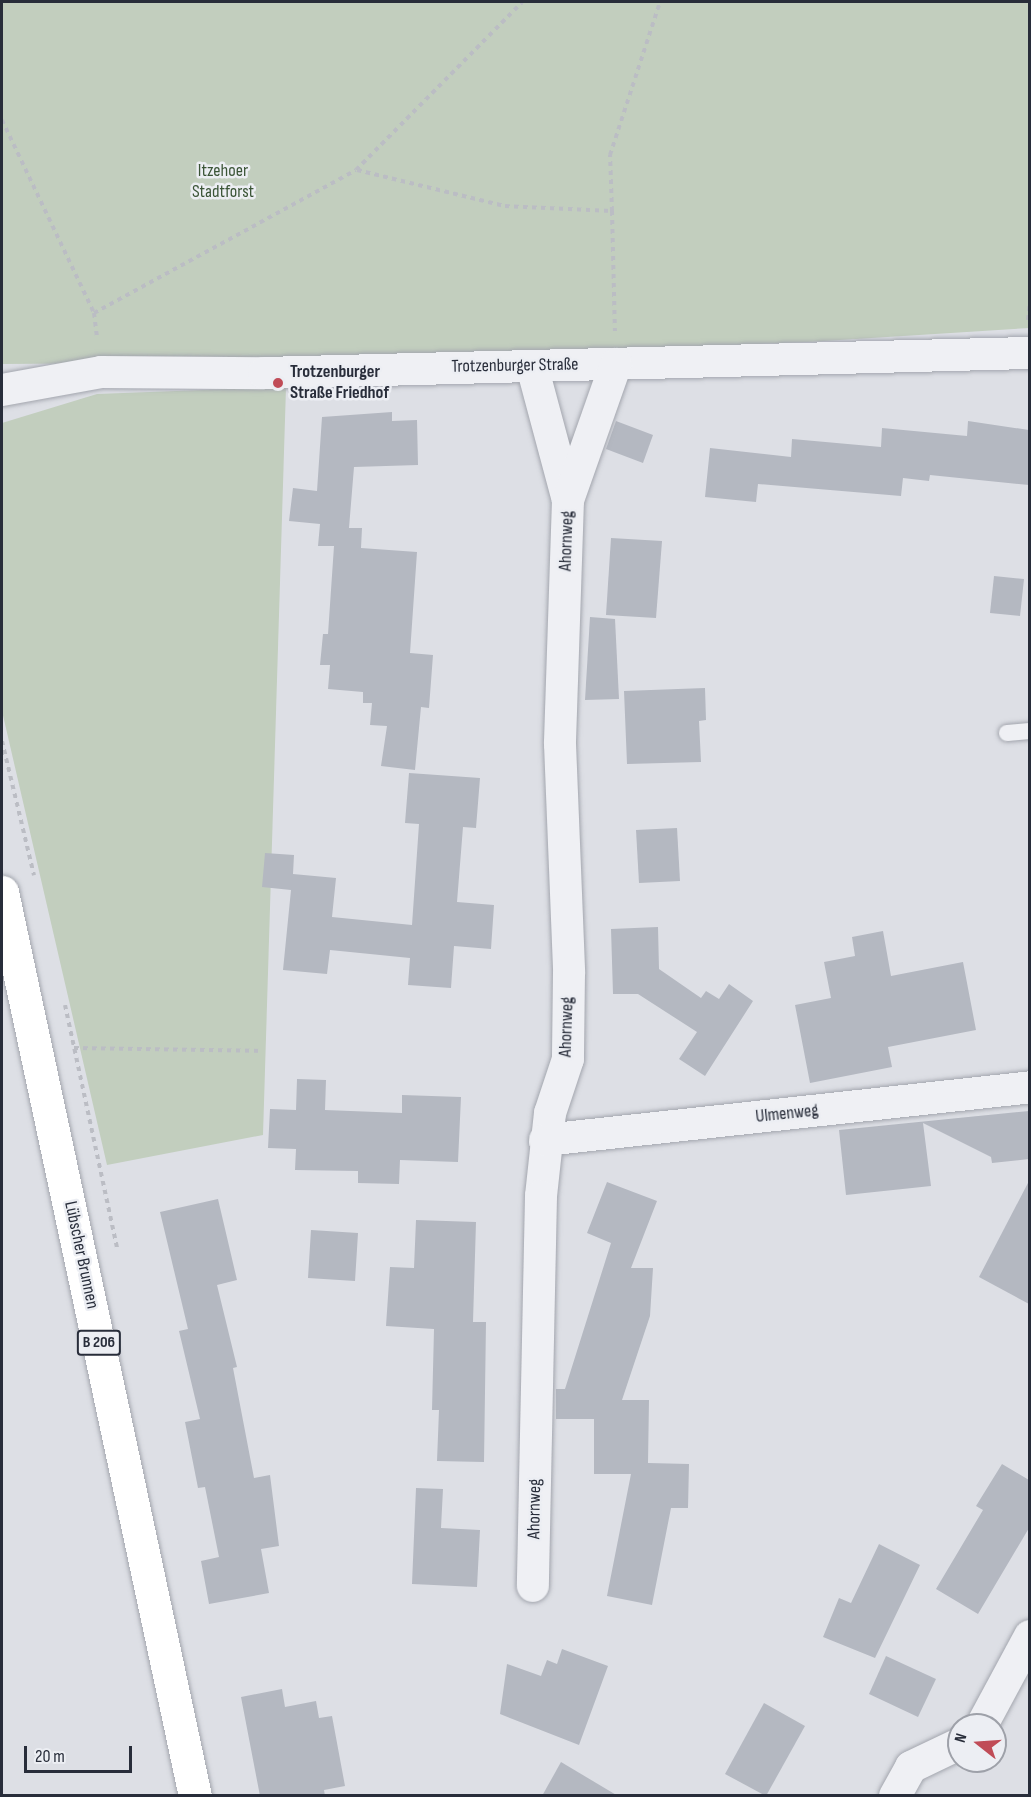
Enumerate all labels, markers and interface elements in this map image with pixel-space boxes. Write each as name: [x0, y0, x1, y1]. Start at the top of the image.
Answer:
park label: Itzehoer Stadtforst: [192, 161, 254, 204]
street label: Trotzenburger Straße: [451, 354, 579, 378]
place label: Trotzenburger Straße Friedhof: [290, 362, 389, 404]
marker: Trotzenburger Straße Friedhof: [271, 376, 285, 390]
street label: Ahornweg: [555, 510, 579, 572]
street label: Ahornweg: [555, 996, 579, 1058]
street label: Ulmenweg: [754, 1100, 820, 1128]
street label: Lübscher Brunnen: [59, 1199, 103, 1311]
road number: B 206: [76, 1330, 122, 1356]
street label: Ahornweg: [524, 1479, 546, 1539]
north arrow: [947, 1713, 1007, 1773]
text: N: [951, 1731, 972, 1745]
scale bar: [27, 1734, 135, 1772]
text: 20 m: [35, 1746, 65, 1767]

